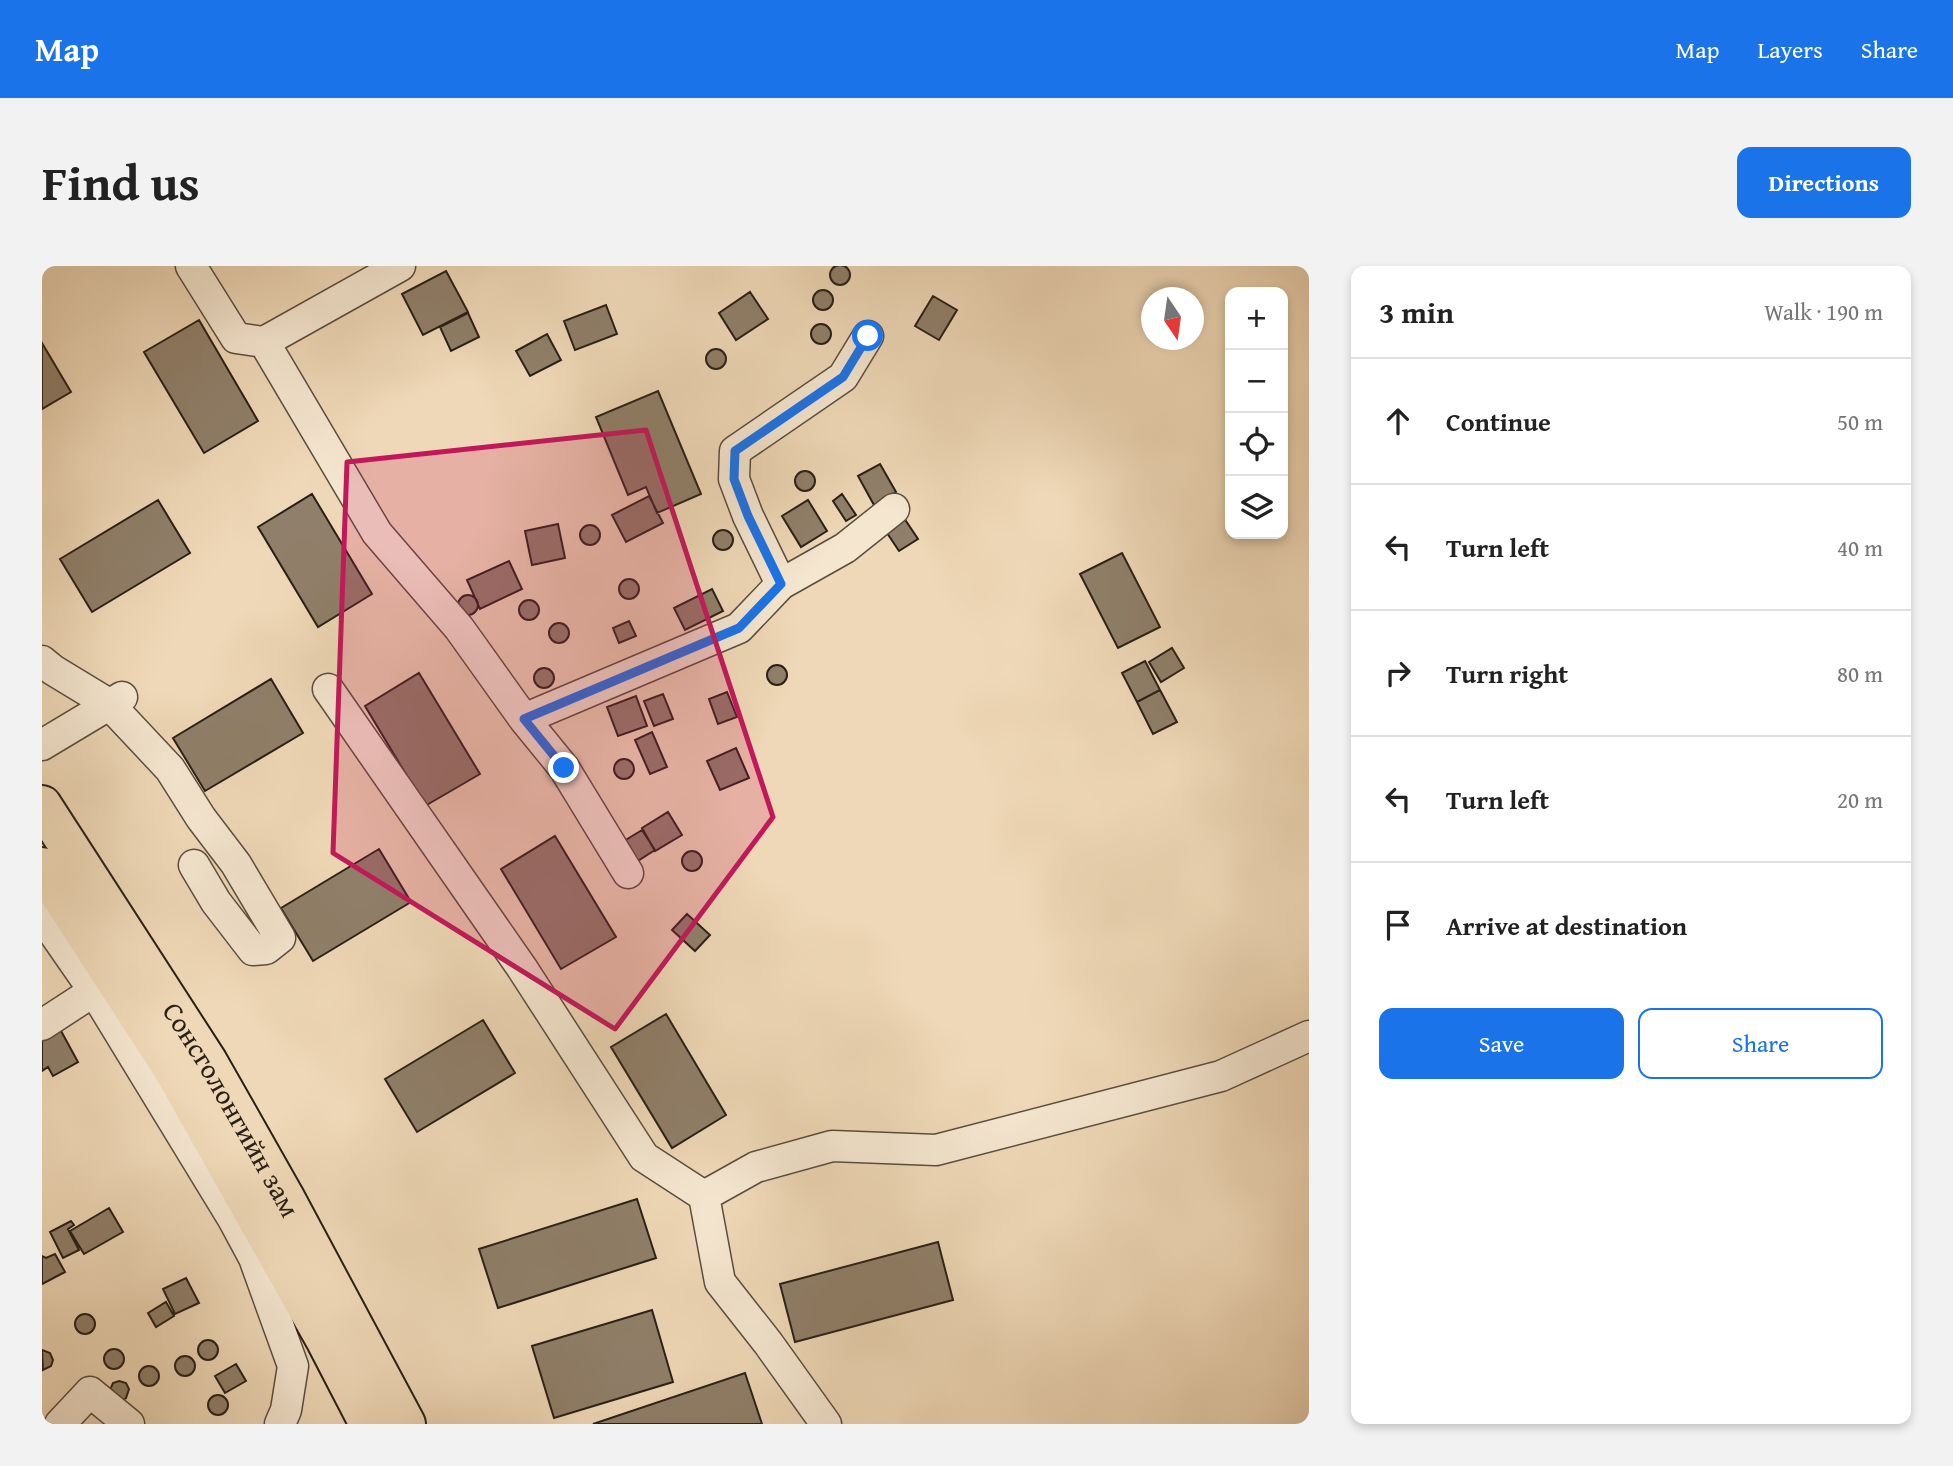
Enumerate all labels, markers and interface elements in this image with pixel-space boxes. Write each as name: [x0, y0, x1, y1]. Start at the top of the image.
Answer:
text: Map: [35, 25, 99, 73]
text: Map: [1676, 32, 1719, 67]
text: Layers: [1757, 32, 1823, 67]
text: Share: [1861, 32, 1918, 67]
text: Find us: [42, 146, 200, 218]
button: Directions: [1737, 147, 1911, 218]
north arrow: [1141, 287, 1204, 350]
map controls: [1225, 287, 1288, 539]
button: +: [1225, 287, 1288, 350]
text: 3 min: [1379, 290, 1454, 334]
text: Walk · 190 m: [1764, 295, 1883, 328]
route start: [852, 320, 883, 351]
button: −: [1225, 350, 1288, 413]
icon: ahead: [1379, 402, 1417, 440]
text: Continue: [1446, 402, 1551, 441]
text: 50 m: [1837, 405, 1883, 438]
button: locate: [1225, 413, 1288, 476]
button: layers: [1225, 476, 1288, 539]
icon: left: [1379, 528, 1417, 566]
text: Turn left: [1446, 528, 1549, 567]
text: 40 m: [1837, 531, 1883, 564]
icon: right: [1379, 654, 1417, 692]
text: Turn right: [1446, 654, 1568, 693]
text: 80 m: [1837, 657, 1883, 690]
route end: [548, 752, 579, 783]
icon: left: [1379, 780, 1417, 818]
text: Turn left: [1446, 780, 1549, 819]
text: 20 m: [1837, 783, 1883, 816]
icon: arrive: [1379, 906, 1417, 944]
text: Arrive at destination: [1446, 906, 1687, 945]
street label: Сонсголонгийн зам: [154, 993, 312, 1224]
button: Save: [1379, 1008, 1624, 1079]
button: Share: [1638, 1008, 1883, 1079]

